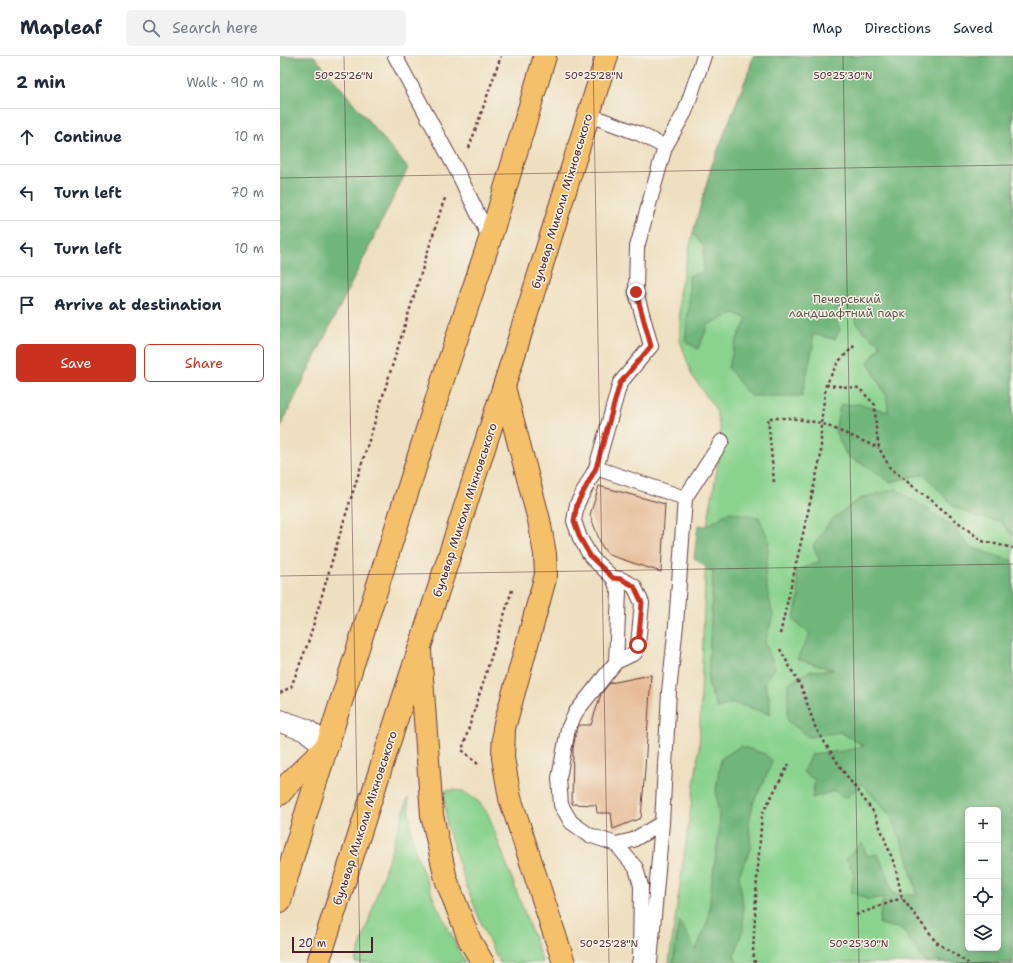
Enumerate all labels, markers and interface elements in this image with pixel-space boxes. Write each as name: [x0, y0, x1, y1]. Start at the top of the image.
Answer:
search box: [126, 10, 406, 46]
text: Mapleaf: [20, 15, 102, 40]
icon: search: [140, 17, 162, 39]
text: Search here: [172, 18, 258, 38]
text: Map: [813, 19, 843, 37]
text: Directions: [865, 19, 931, 37]
text: Saved: [953, 19, 993, 37]
text: 50°25'26"N: [315, 69, 373, 82]
text: 50°25'28"N: [565, 69, 623, 82]
text: 50°25'30"N: [814, 69, 872, 82]
text: 2 min: [16, 71, 66, 93]
text: Walk · 90 m: [186, 74, 264, 91]
street label: бульвар Миколи Міхновського: [528, 111, 596, 291]
icon: ahead: [16, 126, 38, 148]
text: Continue: [54, 127, 122, 147]
text: 10 m: [234, 128, 264, 145]
icon: left: [16, 182, 38, 204]
text: Turn left: [54, 183, 122, 203]
text: 70 m: [230, 184, 264, 201]
icon: left: [16, 238, 38, 260]
text: Turn left: [54, 239, 122, 259]
text: 10 m: [234, 240, 264, 257]
route end: [627, 283, 645, 301]
park label: Печерський ландшафтний парк: [789, 291, 906, 321]
icon: arrive: [16, 294, 38, 316]
text: Arrive at destination: [54, 295, 222, 315]
button: Save: [16, 344, 136, 382]
button: Share: [144, 344, 264, 382]
street label: бульвар Миколи Міхновського: [429, 421, 501, 599]
route start: [629, 636, 647, 654]
street label: бульвар Миколи Міхновського: [329, 729, 401, 907]
map controls: [965, 807, 1001, 951]
button: +: [965, 807, 1001, 843]
button: −: [965, 843, 1001, 879]
button: locate: [965, 879, 1001, 915]
button: layers: [965, 915, 1001, 951]
scale bar: [292, 935, 373, 954]
text: 20 m: [298, 936, 326, 951]
text: 50°25'28"N: [580, 937, 638, 950]
text: 50°25'30"N: [830, 937, 888, 950]

